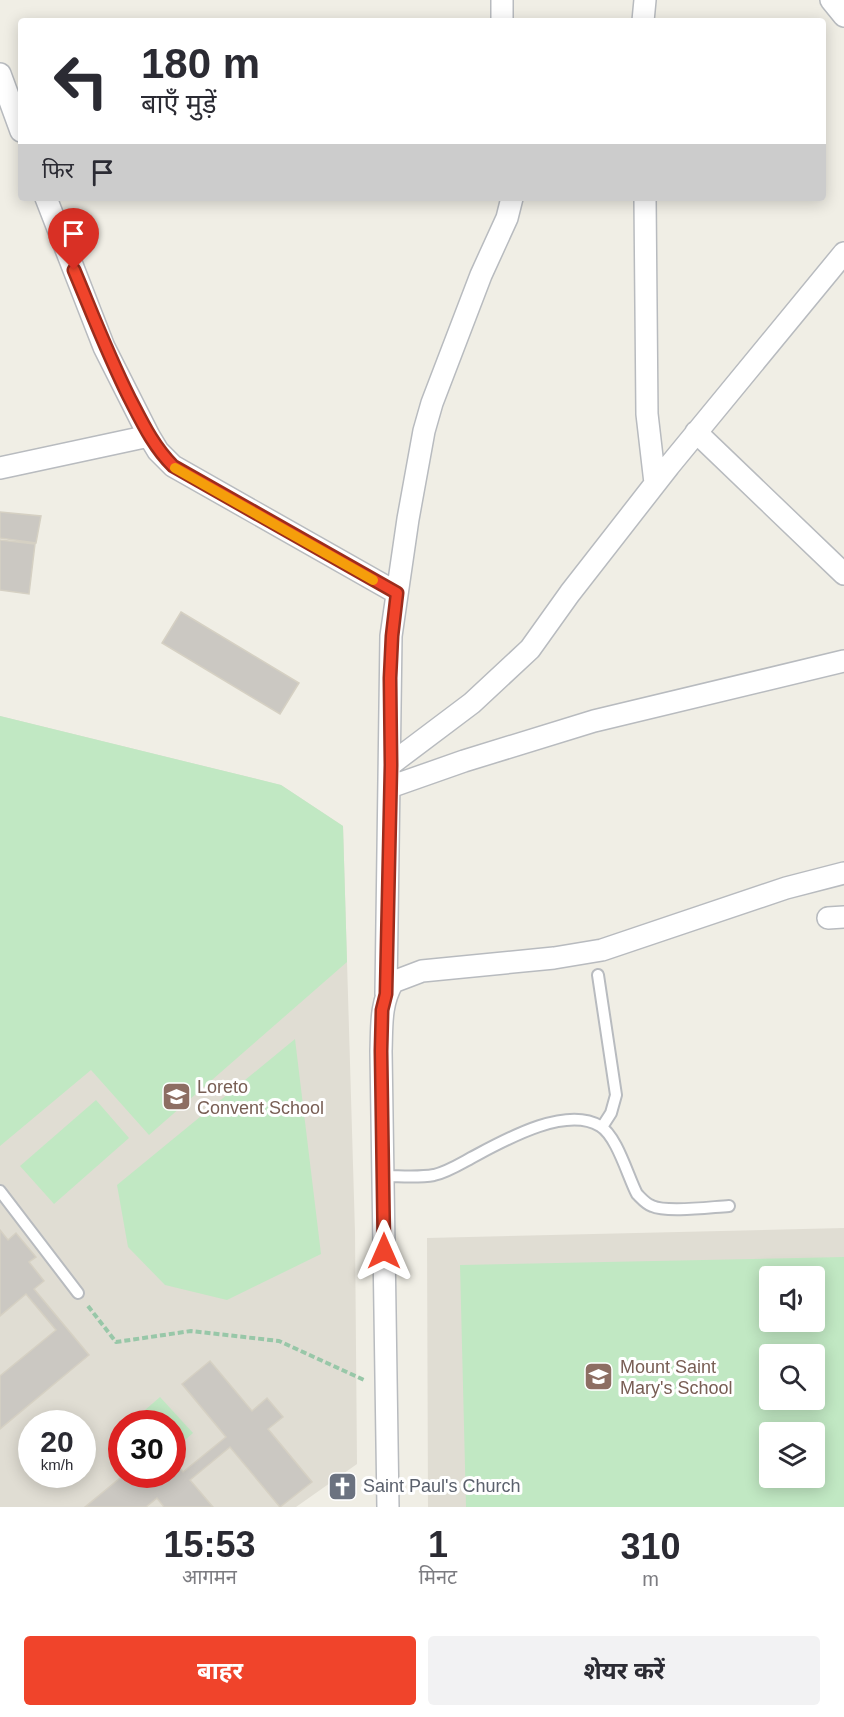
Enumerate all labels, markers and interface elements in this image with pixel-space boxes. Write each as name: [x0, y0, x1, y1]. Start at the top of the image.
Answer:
text: 180 m: [141, 40, 260, 87]
icon: left: [42, 42, 120, 120]
text: बाएँ मुड़ें: [141, 89, 216, 119]
icon: arrive: [86, 156, 119, 189]
text: फिर: [42, 158, 74, 183]
pin: [48, 208, 99, 270]
icon: arrive: [57, 217, 90, 250]
place label: Loreto Convent School: [197, 1077, 324, 1118]
school or university icon: Loreto Convent School: [160, 1081, 192, 1113]
position arrow: [352, 1219, 416, 1283]
map controls: [759, 1266, 825, 1488]
button: sound: [759, 1266, 825, 1332]
button: search: [759, 1344, 825, 1410]
place label: Mount Saint Mary's School: [620, 1357, 732, 1398]
school or university icon: Mount Saint Mary's School: [583, 1361, 615, 1393]
speed limit sign: 30: [108, 1410, 186, 1488]
button: layers: [759, 1422, 825, 1488]
text: 20: [40, 1425, 74, 1458]
text: km/h: [41, 1456, 73, 1473]
church icon: Saint Paul's Church: [326, 1470, 358, 1502]
place label: Saint Paul's Church: [363, 1476, 521, 1496]
text: 15:53: [163, 1524, 255, 1565]
text: 1: [428, 1524, 448, 1565]
text: 310: [621, 1526, 681, 1567]
text: आगमन: [182, 1566, 237, 1588]
text: मिनट: [419, 1566, 457, 1588]
text: m: [642, 1568, 659, 1590]
button: बाहर: [24, 1636, 416, 1705]
button: शेयर करें: [428, 1636, 820, 1705]

